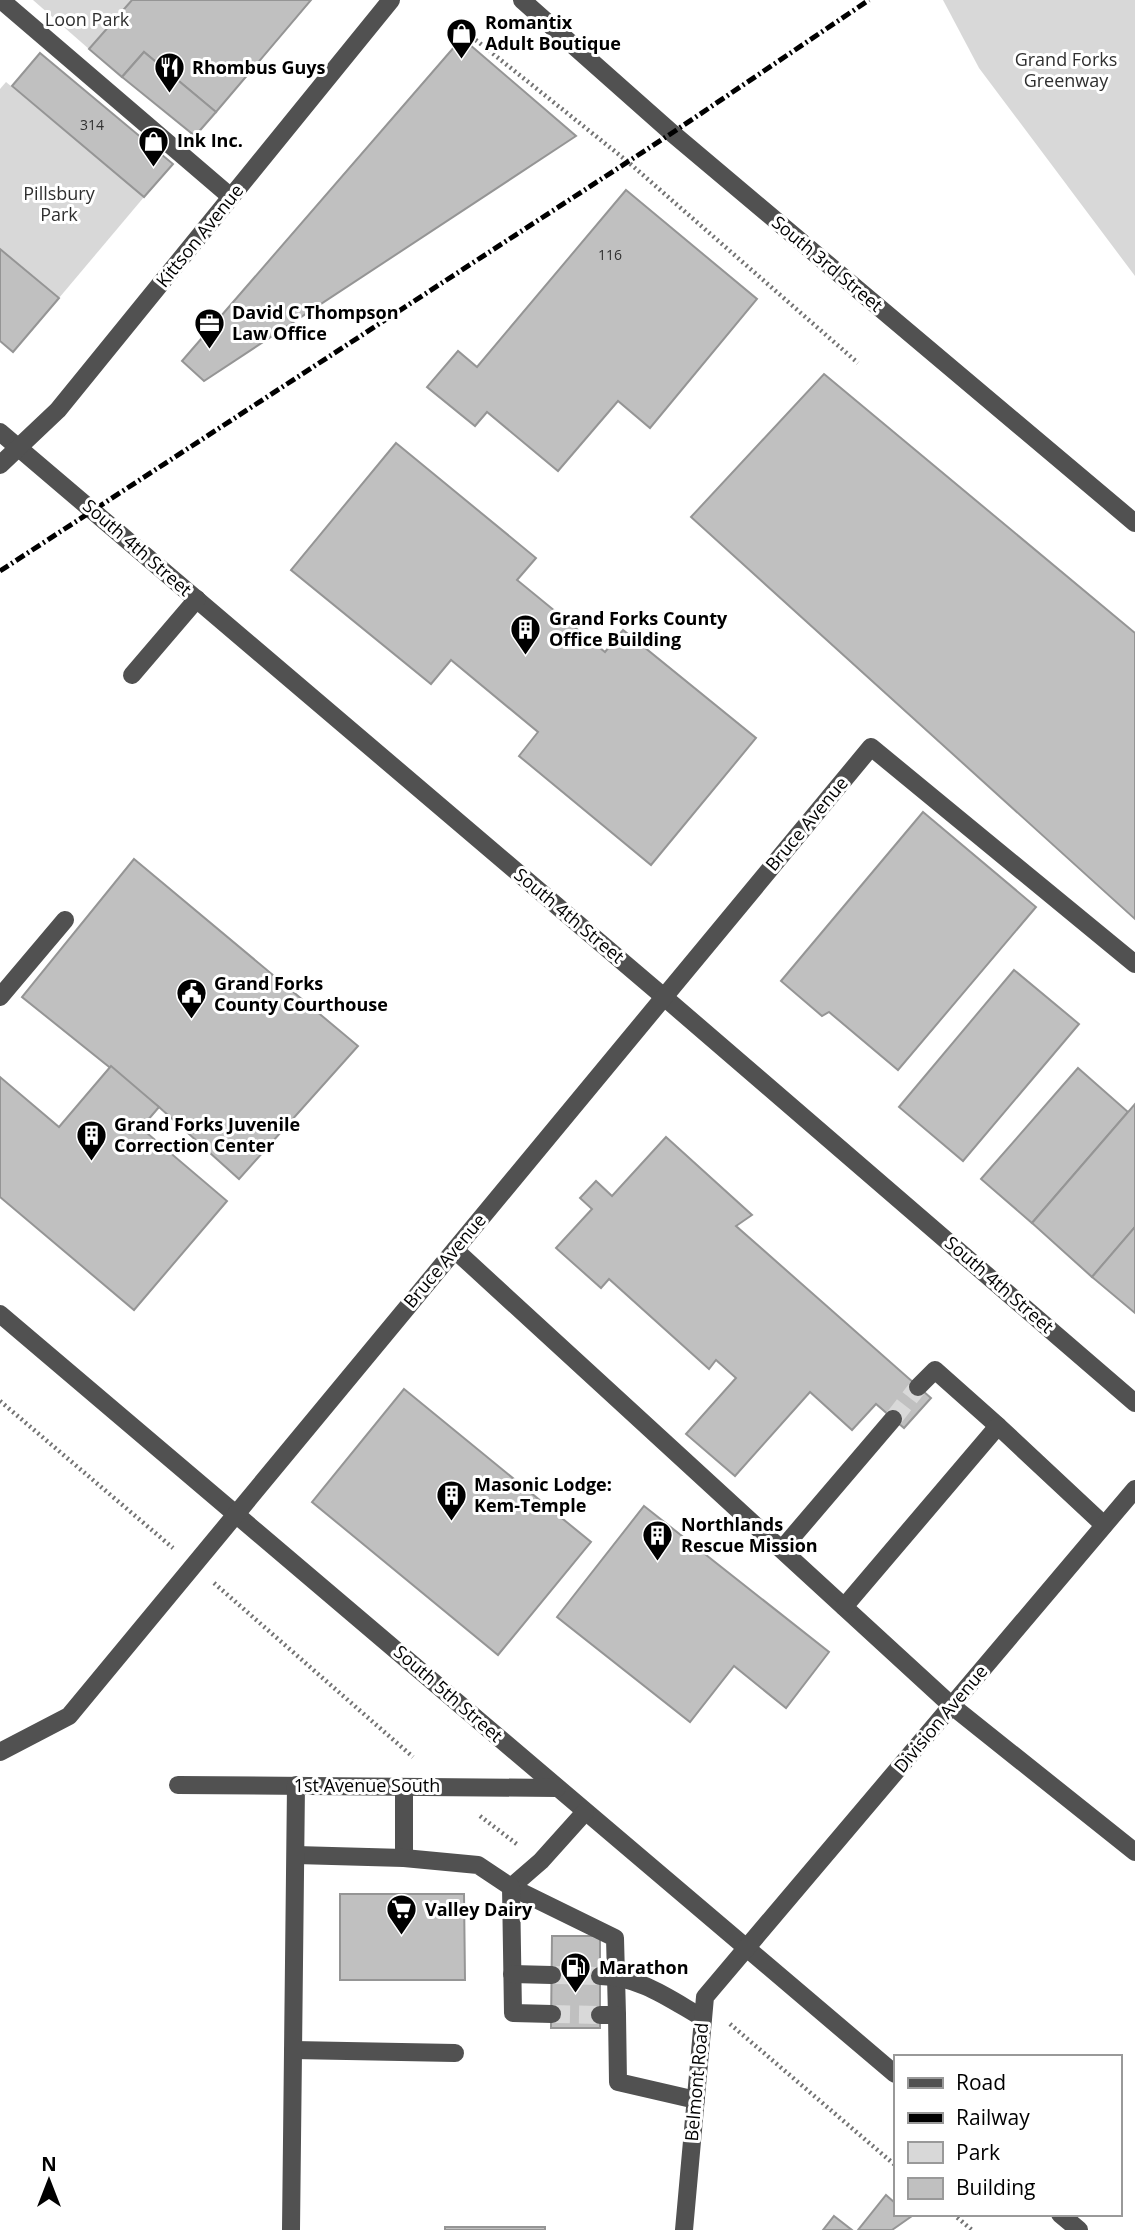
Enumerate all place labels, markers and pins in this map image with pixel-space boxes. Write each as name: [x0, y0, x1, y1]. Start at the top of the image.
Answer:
place label: Romantix Adult Boutique: [485, 10, 621, 55]
shop icon: Romantix Adult Boutique: [445, 16, 479, 60]
restaurant icon: Rhombus Guys: [152, 51, 186, 95]
place label: Rhombus Guys: [192, 55, 325, 79]
shop icon: Ink Inc.: [137, 124, 171, 168]
place label: Ink Inc.: [177, 128, 243, 152]
place label: David C Thompson Law Office: [232, 300, 399, 345]
office icon: David C Thompson Law Office: [192, 306, 226, 350]
place label: Grand Forks County Office Building: [549, 606, 728, 651]
building icon: Grand Forks County Office Building: [509, 612, 543, 656]
place label: Grand Forks County Courthouse: [214, 971, 388, 1016]
public building icon: Grand Forks County Courthouse: [174, 977, 208, 1021]
place label: Grand Forks Juvenile Correction Center: [114, 1112, 300, 1157]
building icon: Grand Forks Juvenile Correction Center: [74, 1118, 108, 1162]
place label: Masonic Lodge: Kem-Temple: [474, 1472, 612, 1517]
building icon: Masonic Lodge: Kem-Temple: [434, 1478, 468, 1522]
place label: Northlands Rescue Mission: [681, 1512, 818, 1557]
building icon: Northlands Rescue Mission: [641, 1518, 675, 1562]
supermarket icon: Valley Dairy: [385, 1893, 419, 1937]
place label: Valley Dairy: [425, 1897, 533, 1921]
fuel station icon: Marathon: [559, 1951, 593, 1995]
place label: Marathon: [599, 1955, 689, 1979]

